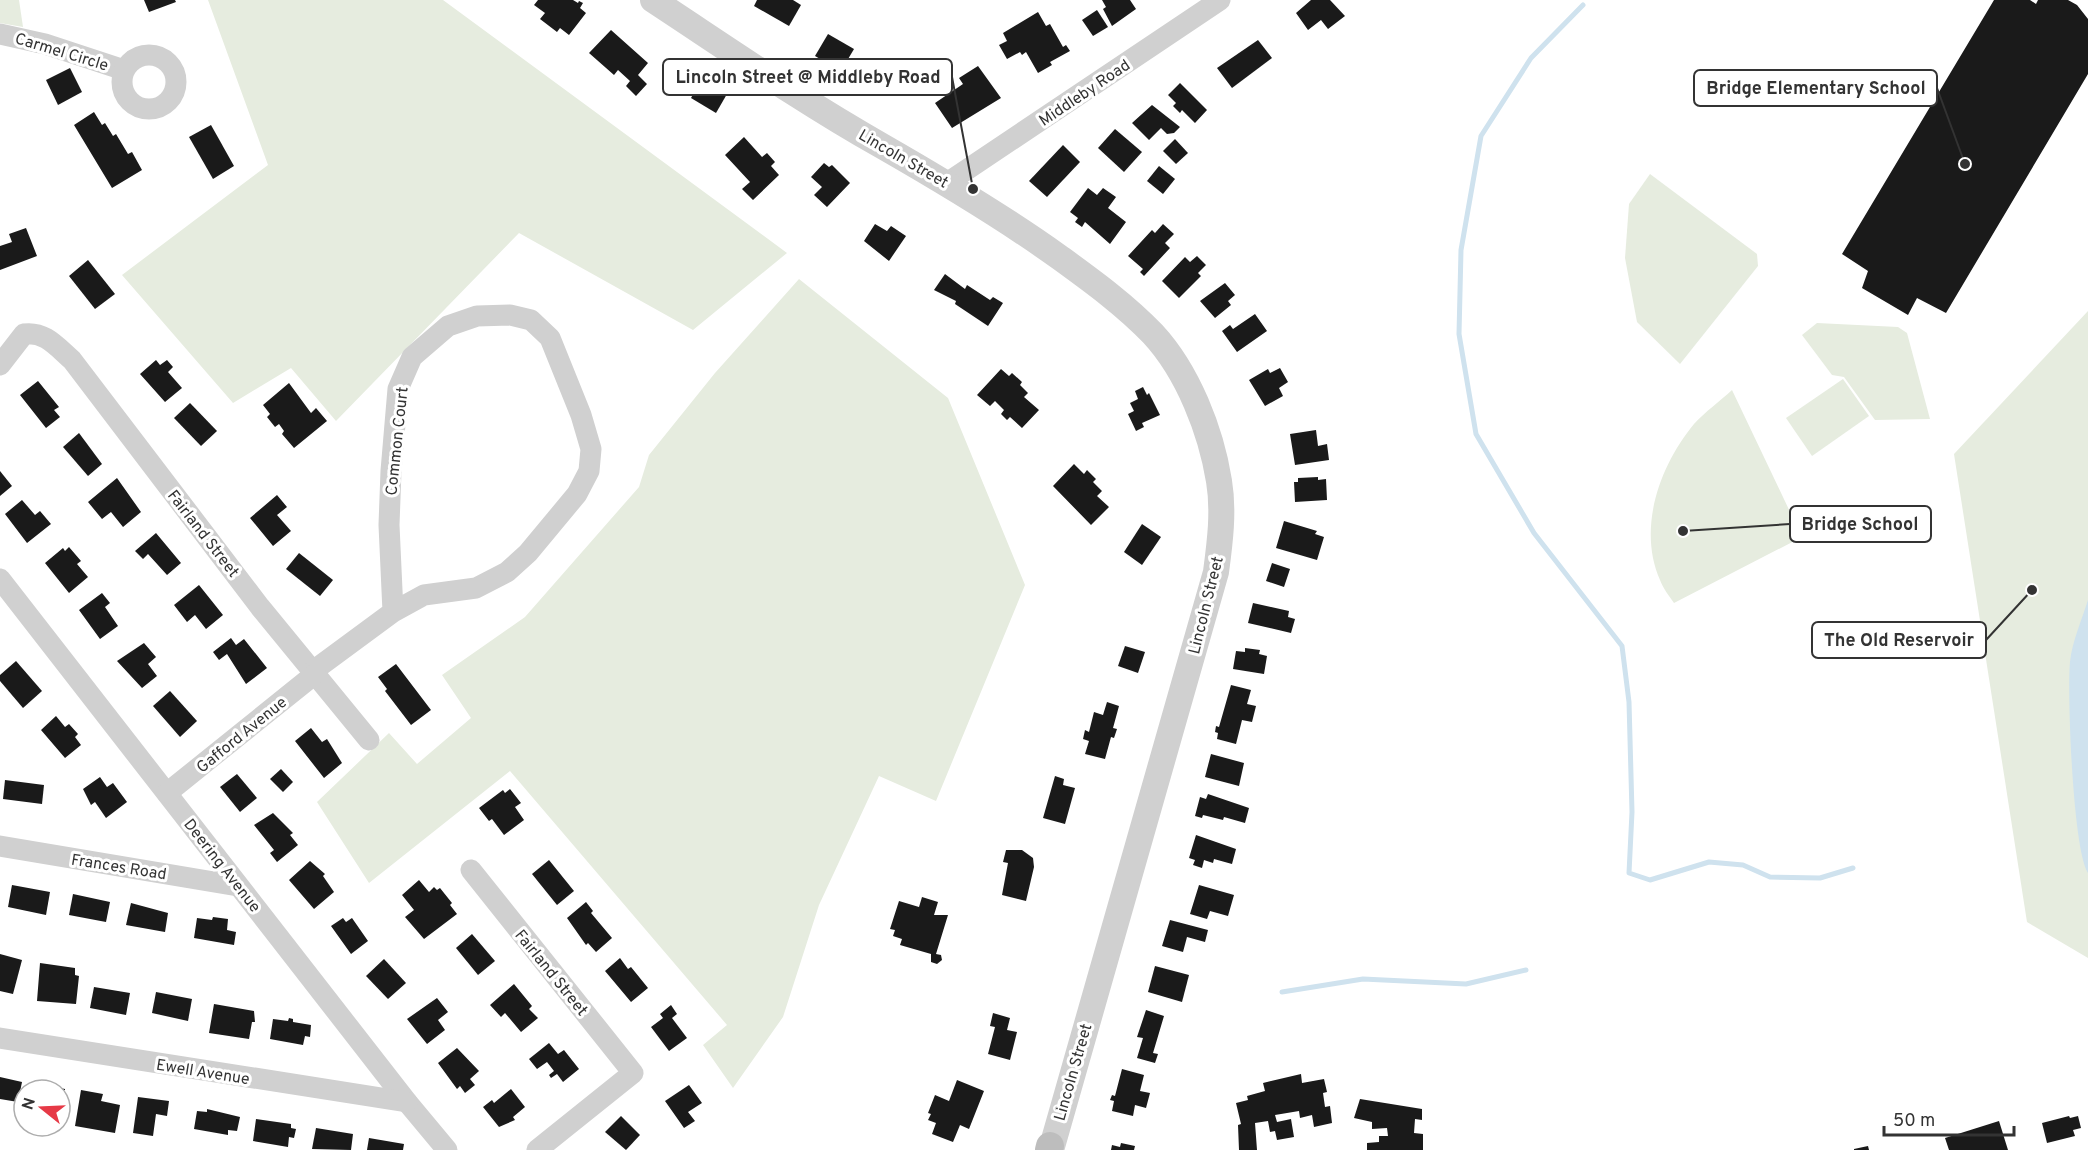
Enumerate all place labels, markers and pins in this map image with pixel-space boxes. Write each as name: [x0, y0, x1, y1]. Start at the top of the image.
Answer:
callout: Lincoln Street @ Middleby Road: [663, 59, 952, 95]
callout: Bridge Elementary School: [1694, 70, 1937, 106]
callout: Bridge School: [1790, 506, 1931, 542]
callout: The Old Reservoir: [1812, 622, 1986, 658]

